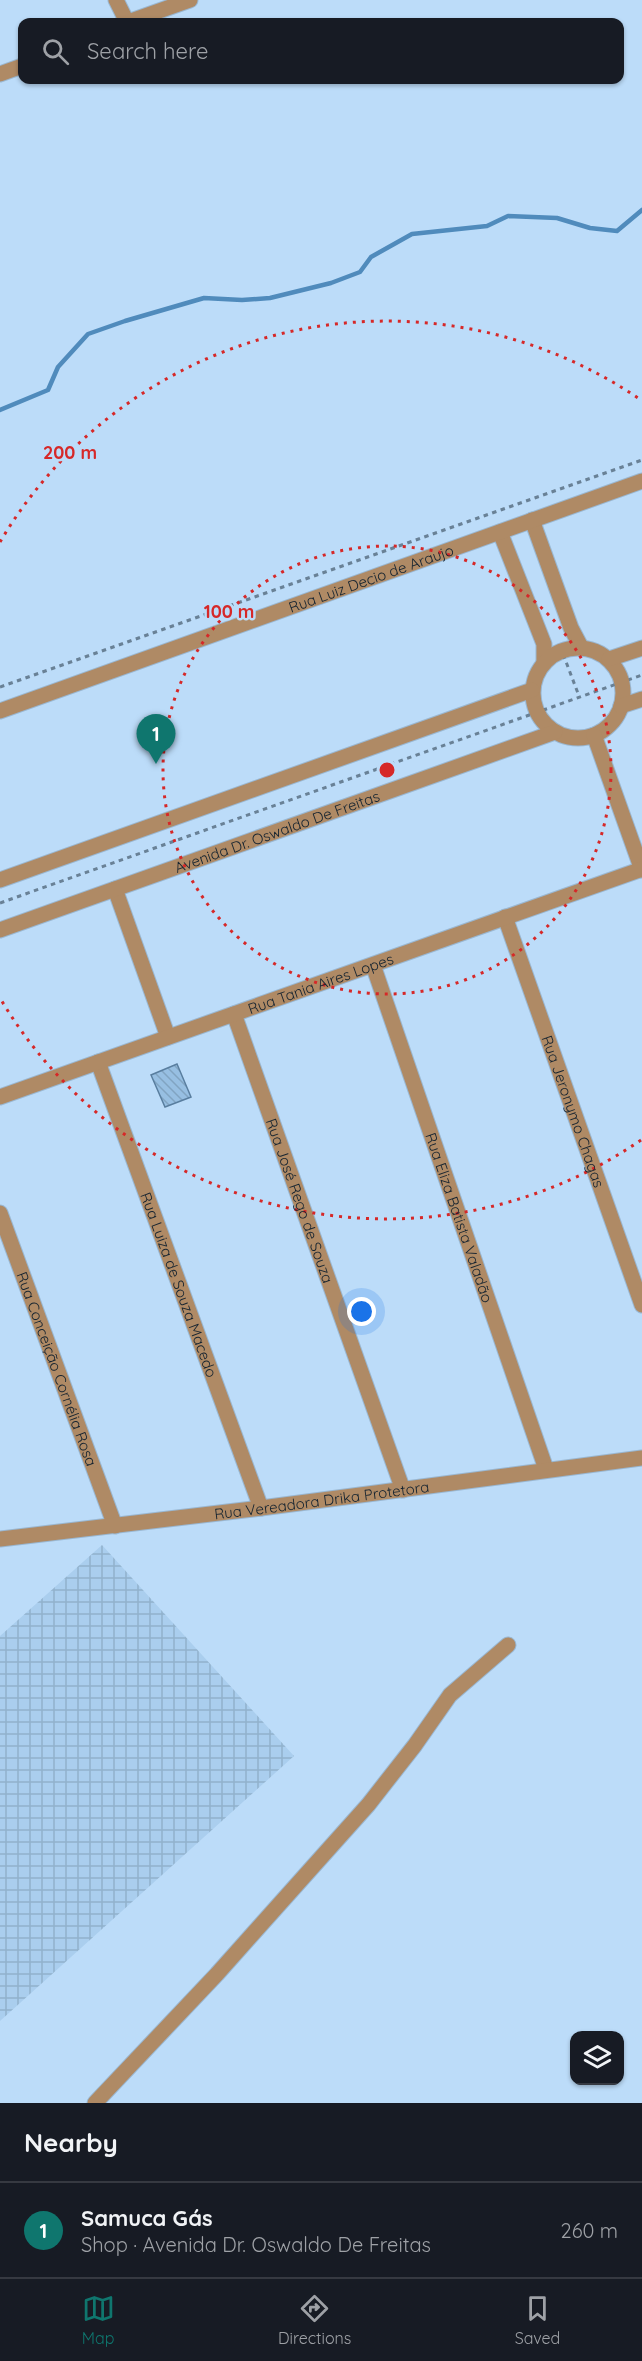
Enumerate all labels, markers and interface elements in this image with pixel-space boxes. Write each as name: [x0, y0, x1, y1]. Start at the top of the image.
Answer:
search box: [18, 18, 624, 84]
icon: search: [39, 35, 72, 68]
text: Search here: [87, 37, 208, 65]
text: 200 m: [43, 441, 97, 464]
street label: Rua Luiz Decio de Araujo: [286, 540, 456, 616]
text: 100 m: [204, 600, 254, 623]
pin: 1: [136, 714, 176, 764]
centre of rings: [377, 760, 397, 780]
street label: Avenida Dr. Oswaldo De Freitas: [172, 786, 382, 877]
street label: Rua Tania Aires Lopes: [245, 949, 396, 1018]
street label: Rua Jeronymo Chagas: [538, 1033, 609, 1190]
street label: Rua José Rego de Souza: [262, 1116, 338, 1286]
street label: Rua Eliza Batista Valadão: [422, 1130, 498, 1305]
street label: Rua Luiza de Souza Macedo: [137, 1189, 222, 1380]
street label: Rua Conceição Cornélia Rosa: [13, 1269, 102, 1469]
your location: [347, 1297, 376, 1326]
street label: Rua Vereadora Drika Protetora: [213, 1477, 430, 1523]
map controls: [570, 2031, 624, 2085]
button: layers: [570, 2031, 624, 2085]
text: Nearby: [24, 2126, 118, 2159]
text: Samuca Gás: [81, 2204, 213, 2232]
text: 1: [40, 2218, 47, 2243]
text: 260 m: [561, 2218, 618, 2243]
text: Shop · Avenida Dr. Oswaldo De Freitas: [81, 2232, 431, 2257]
tab: Map: [82, 2292, 115, 2348]
tab: Directions: [278, 2292, 351, 2348]
tab: Saved: [515, 2292, 560, 2348]

